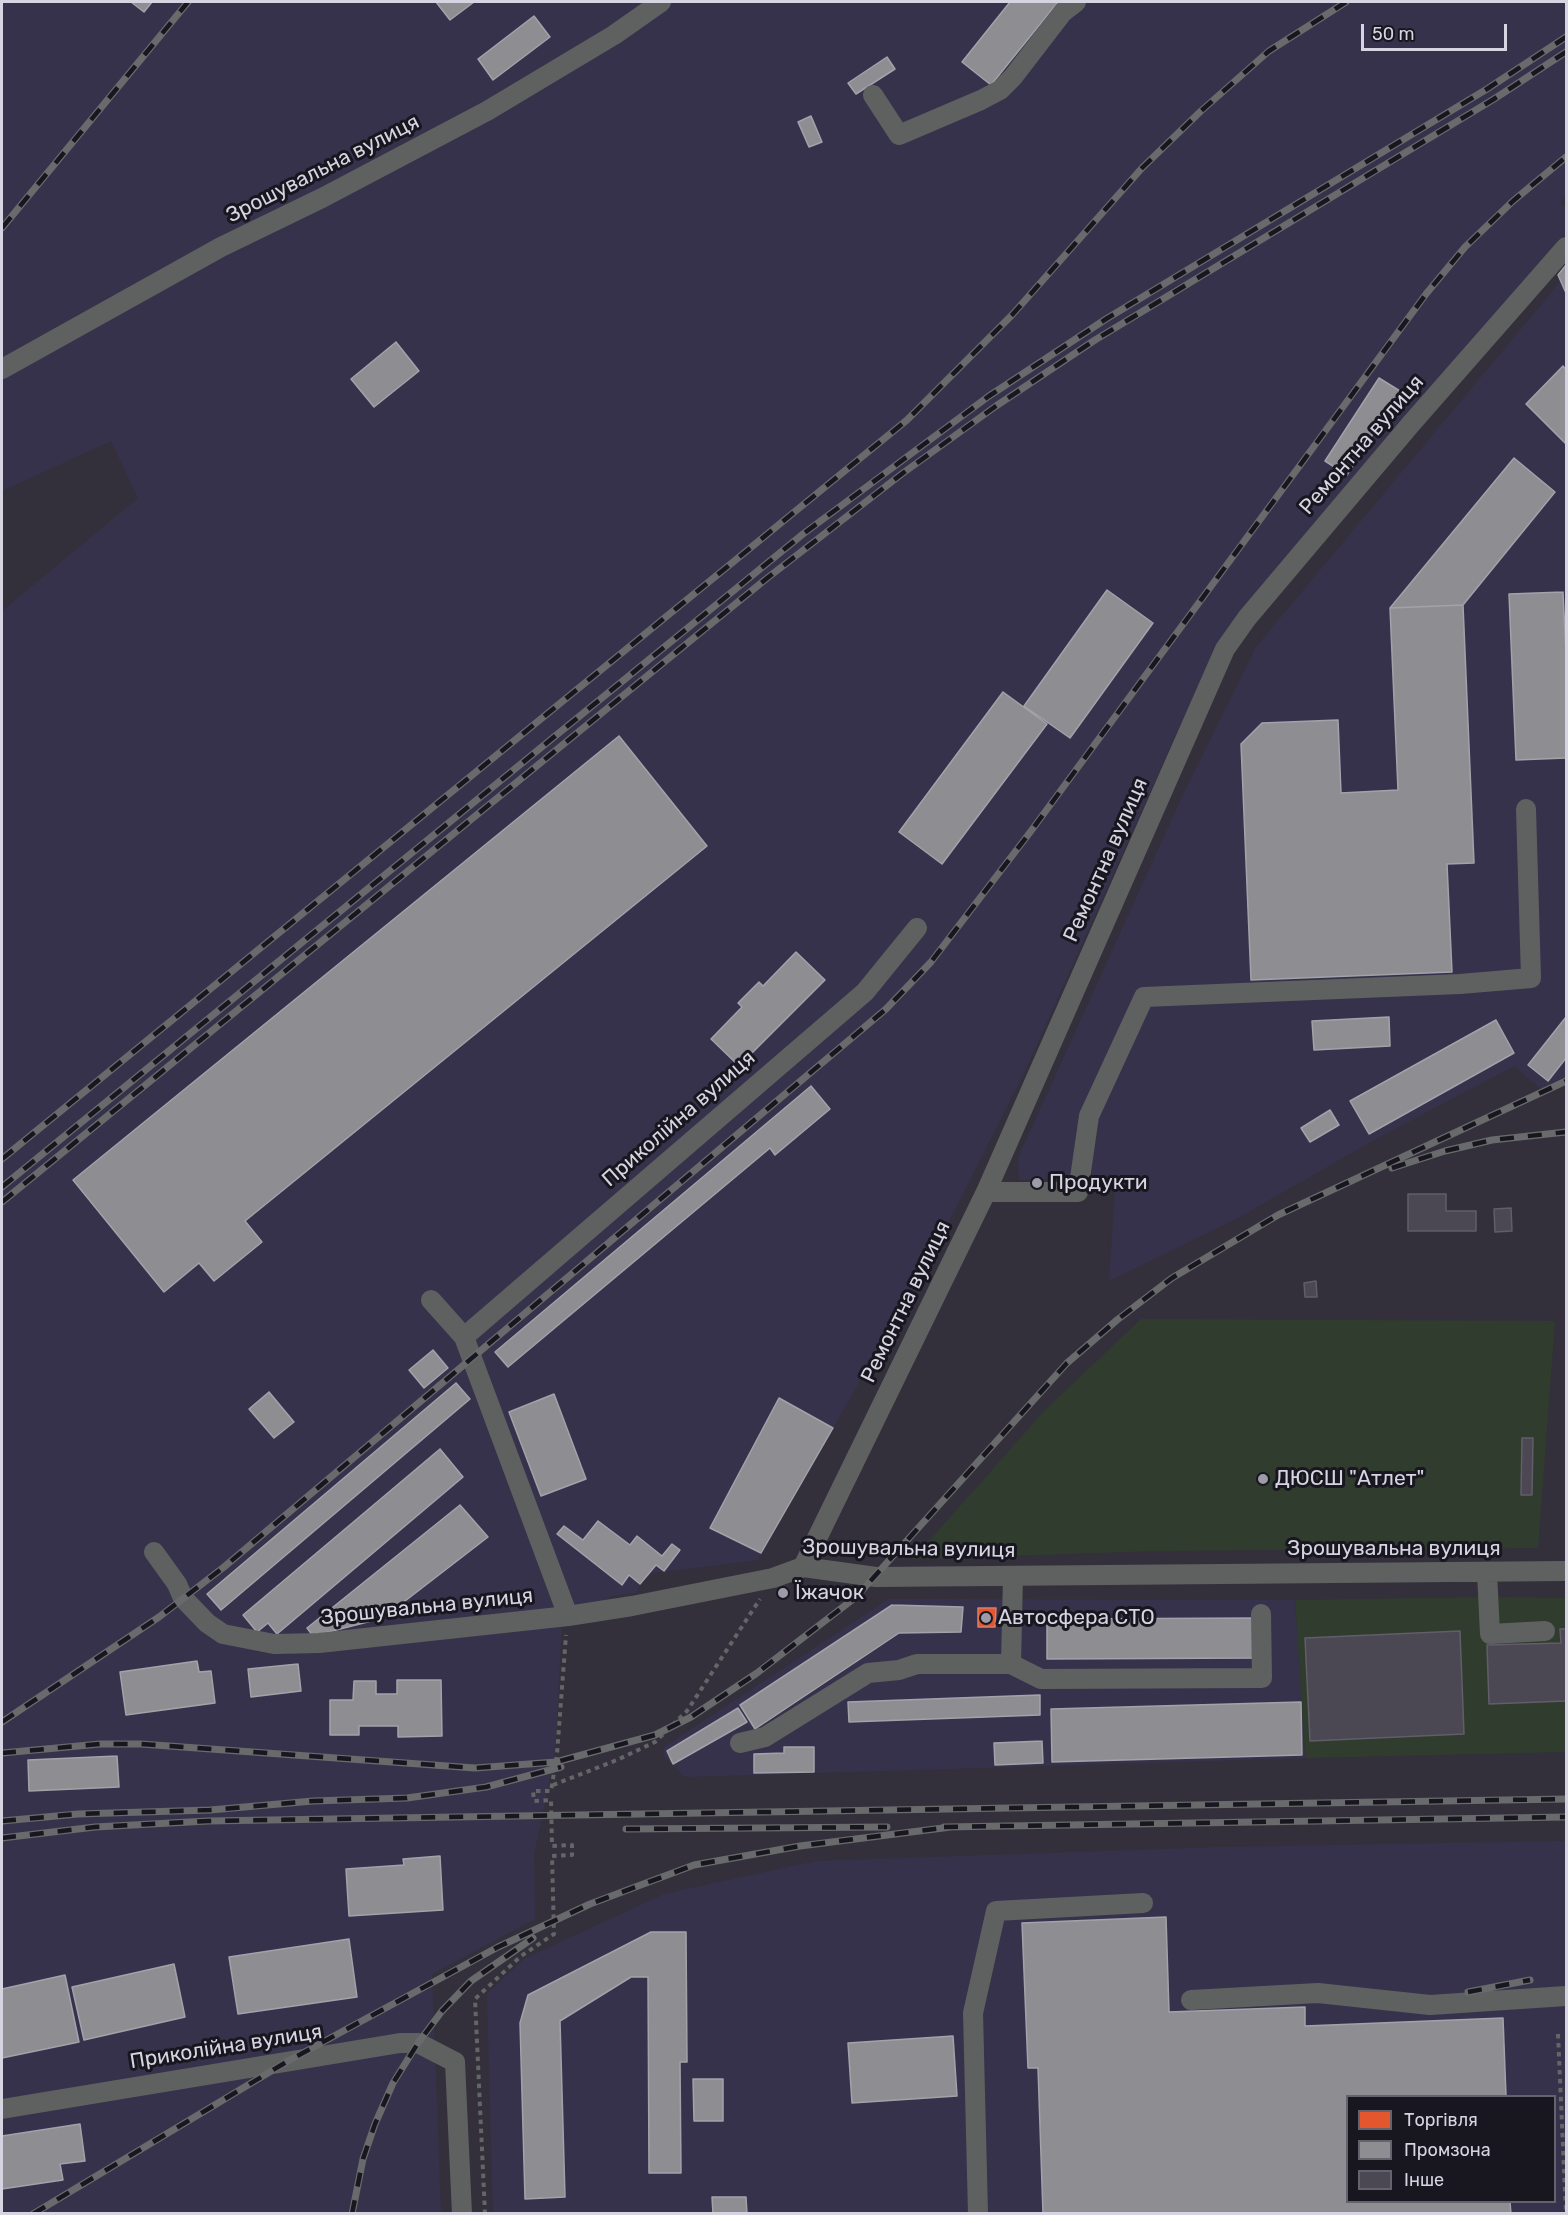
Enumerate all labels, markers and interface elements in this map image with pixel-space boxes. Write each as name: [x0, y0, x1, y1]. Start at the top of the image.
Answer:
scale bar: [1364, 12, 1510, 50]
text: 50 m: [1372, 23, 1415, 45]
street label: Зрошувальна вулиця: [222, 109, 424, 229]
street label: Ремонтна вулиця: [1295, 370, 1429, 520]
street label: Ремонтна вулиця: [1059, 774, 1153, 946]
street label: Приколійна вулиця: [597, 1046, 761, 1192]
place label: Продукти: [1049, 1170, 1147, 1196]
marker: Продукти: [1030, 1176, 1044, 1190]
street label: Ремонтна вулиця: [856, 1217, 956, 1387]
place label: ДЮСШ "Атлет": [1275, 1466, 1424, 1492]
marker: ДЮСШ "Атлет": [1256, 1472, 1270, 1486]
street label: Зрошувальна вулиця: [802, 1535, 1016, 1563]
street label: Зрошувальна вулиця: [1287, 1536, 1501, 1562]
place label: Їжачок: [795, 1580, 864, 1606]
street label: Зрошувальна вулиця: [320, 1583, 534, 1631]
marker: Їжачок: [776, 1586, 790, 1600]
place label: Автосфера СТО: [998, 1605, 1155, 1631]
marker: Автосфера СТО: [979, 1611, 993, 1625]
street label: Приколійна вулиця: [128, 2019, 324, 2075]
legend: [1346, 2095, 1556, 2203]
text: Торгівля: [1404, 2109, 1478, 2131]
text: Промзона: [1404, 2139, 1491, 2161]
text: Інше: [1404, 2169, 1444, 2191]

